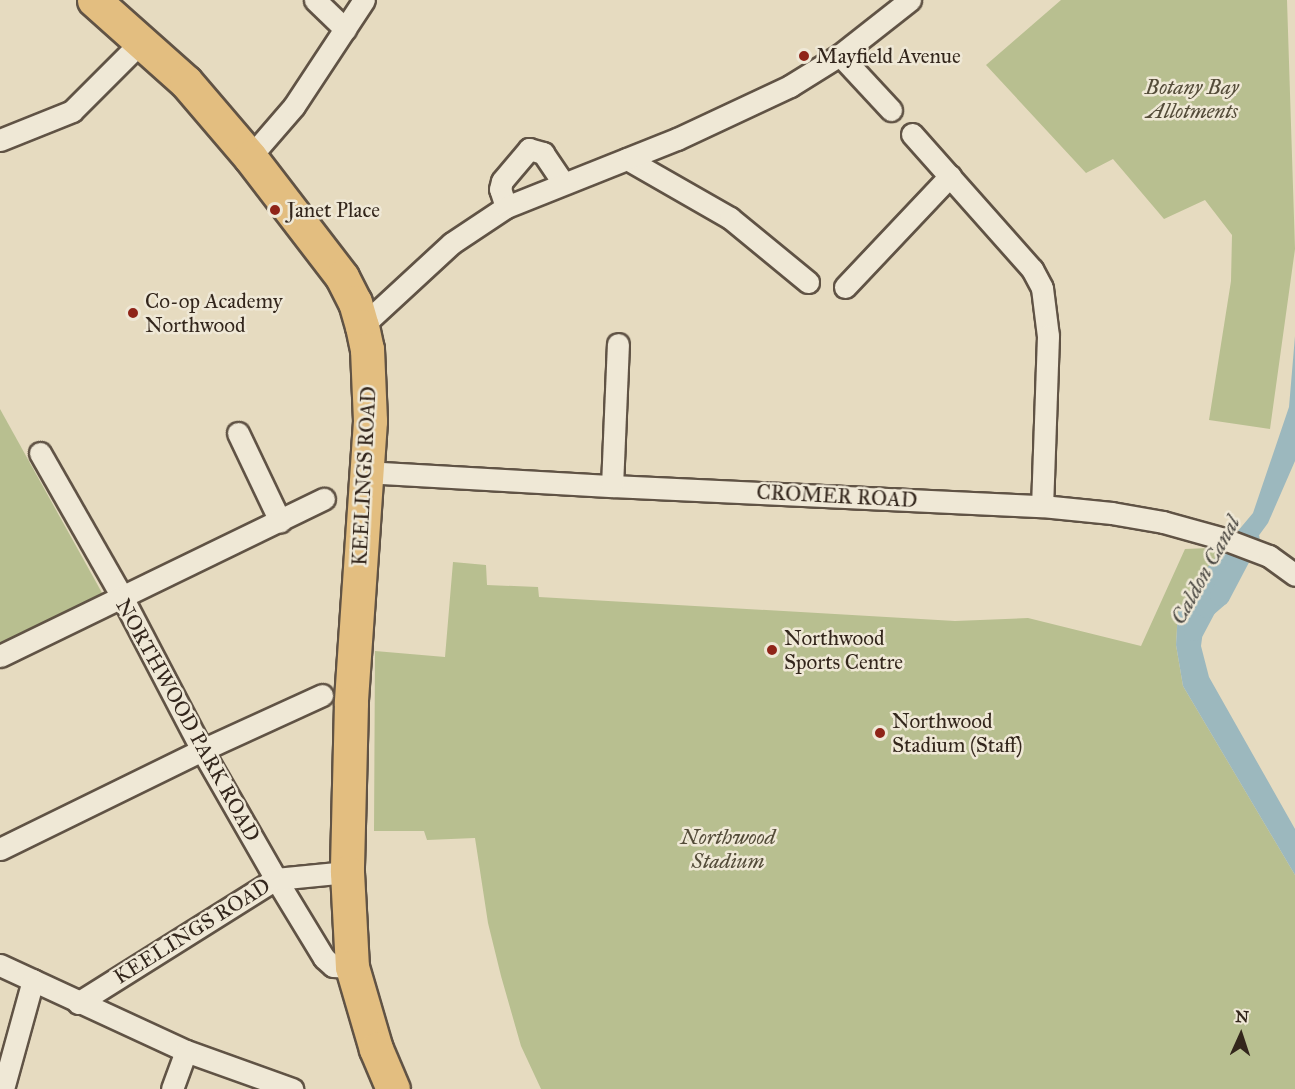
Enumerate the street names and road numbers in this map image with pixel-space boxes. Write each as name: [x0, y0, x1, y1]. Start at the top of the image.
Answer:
street label: KEELINGS ROAD: [347, 386, 381, 566]
street label: CROMER ROAD: [756, 479, 918, 513]
street label: NORTHWOOD PARK ROAD: [111, 594, 265, 846]
street label: KEELINGS ROAD: [109, 873, 275, 989]

